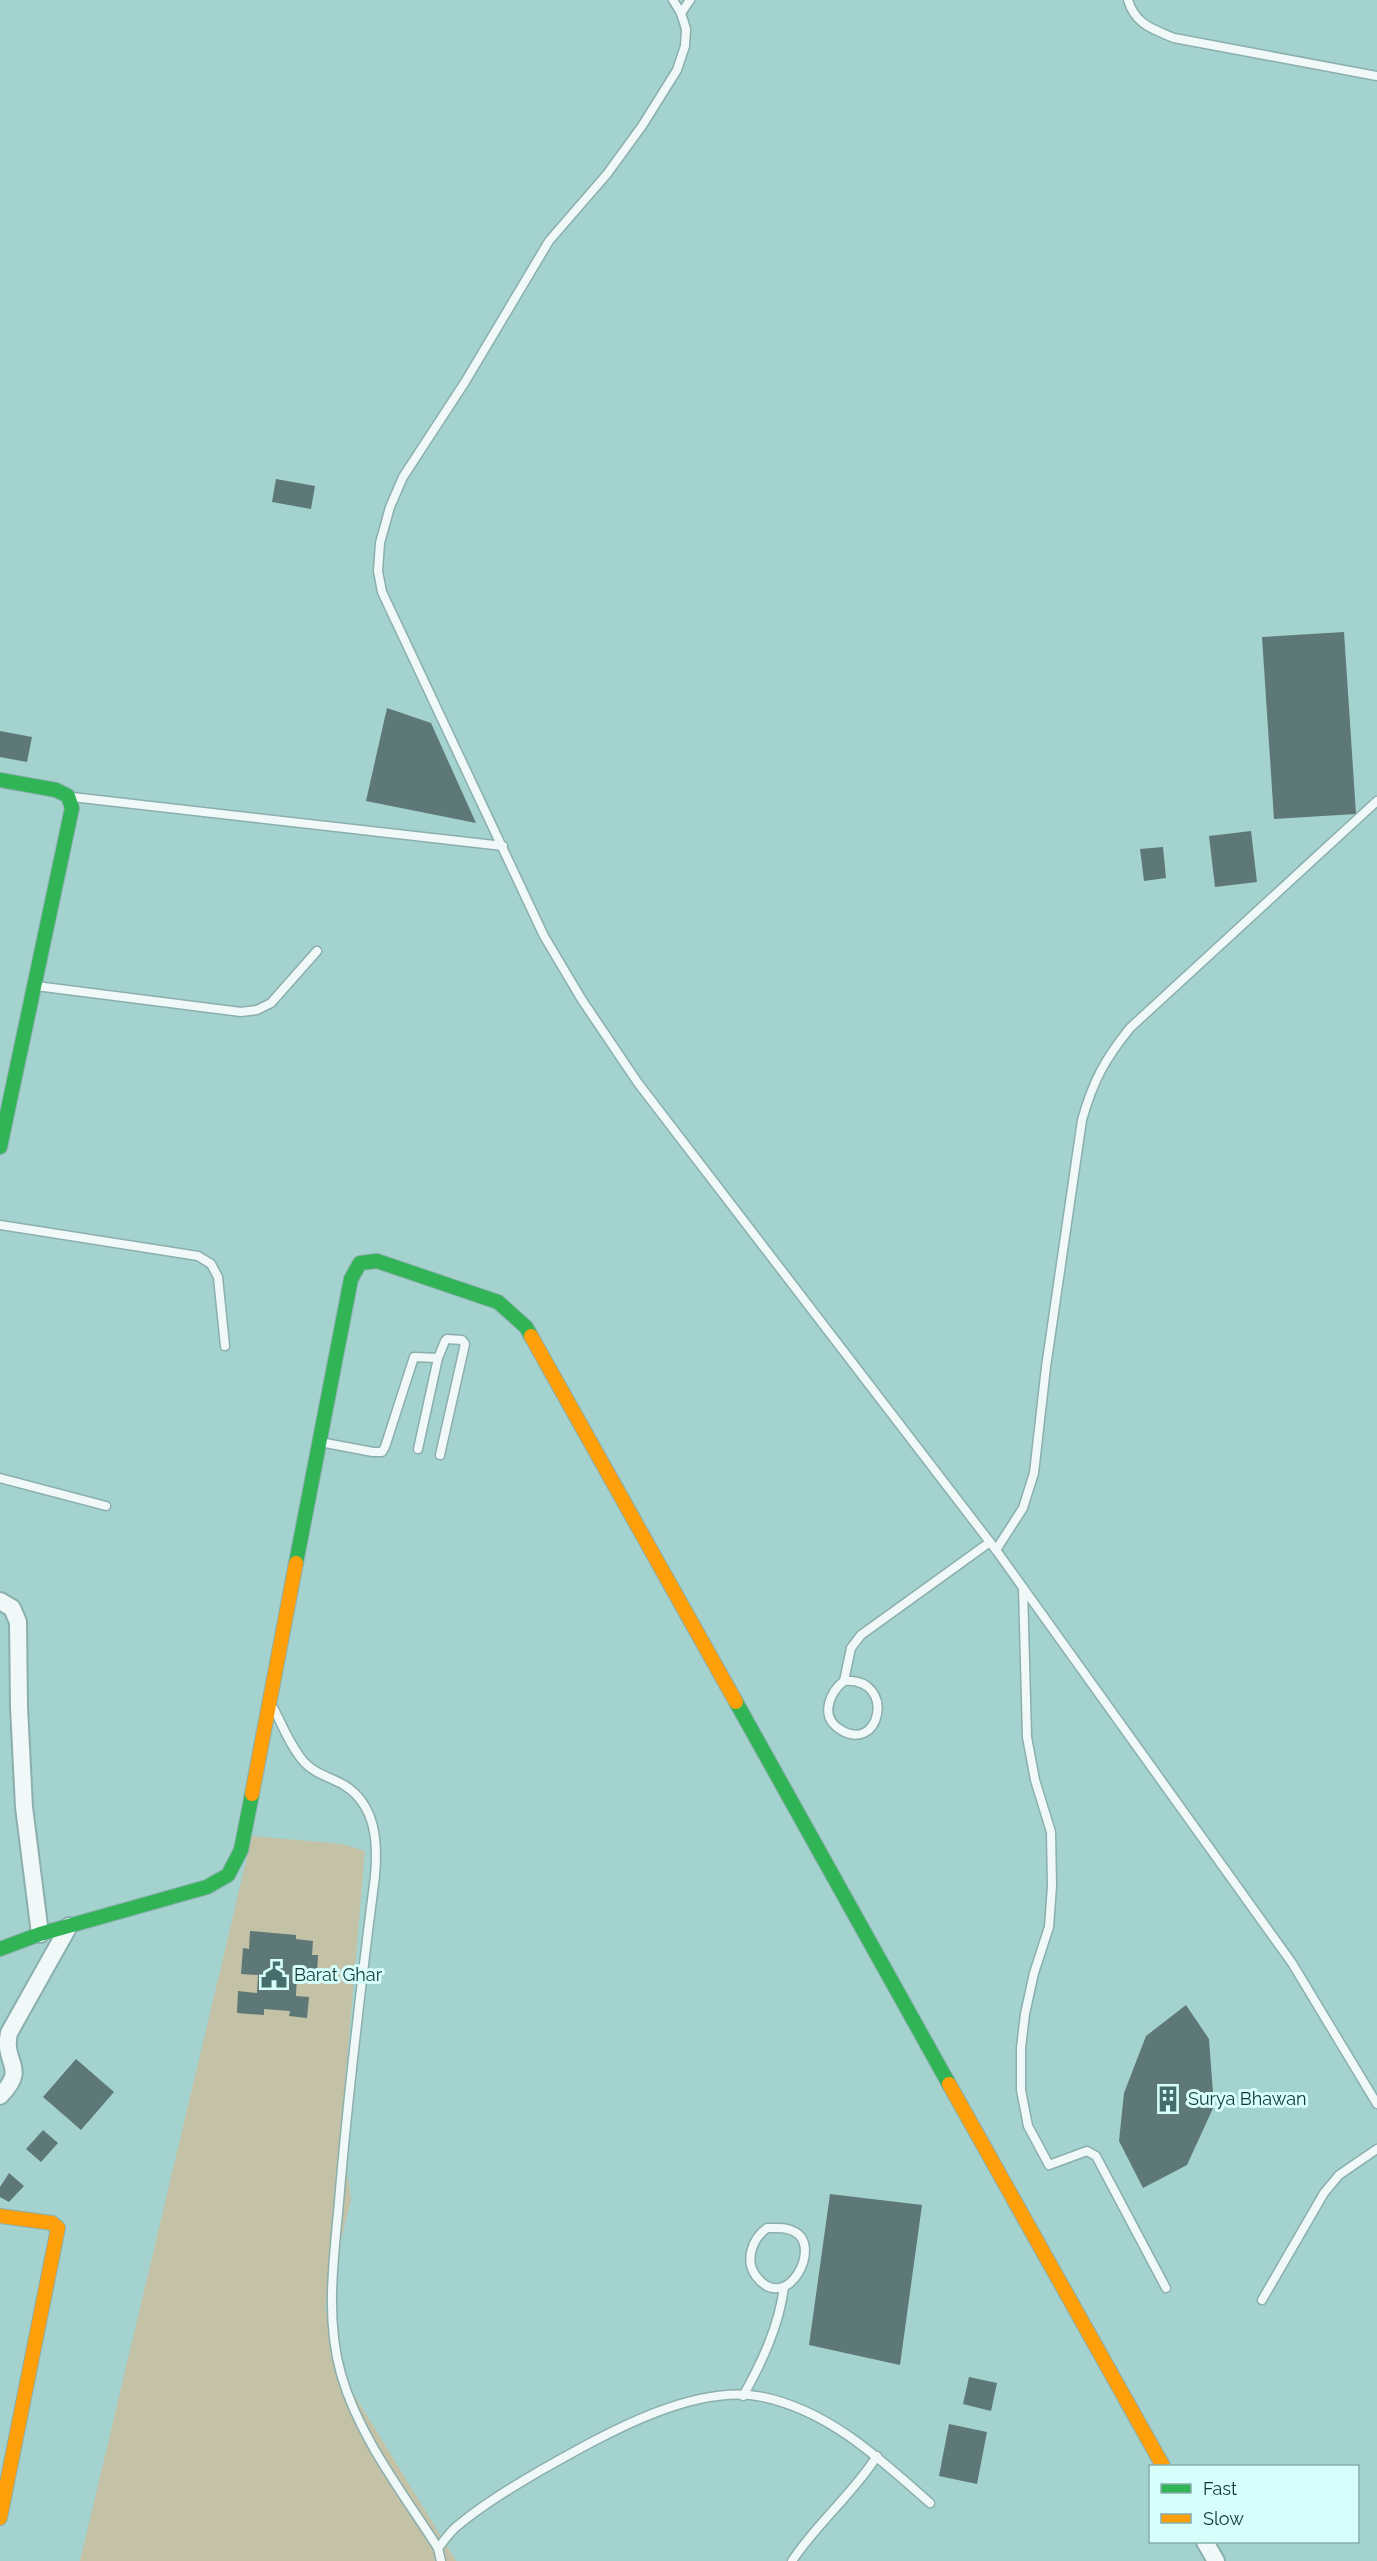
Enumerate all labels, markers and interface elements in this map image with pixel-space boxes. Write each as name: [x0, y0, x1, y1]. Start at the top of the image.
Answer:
public building icon: Barat Ghar: [259, 1960, 289, 1990]
place label: Barat Ghar: [294, 1964, 383, 1985]
building icon: Surya Bhawan: [1153, 2084, 1183, 2114]
place label: Surya Bhawan: [1188, 2088, 1307, 2109]
legend: [1149, 2465, 1359, 2543]
text: Fast: [1203, 2478, 1237, 2499]
text: Slow: [1203, 2508, 1244, 2529]

